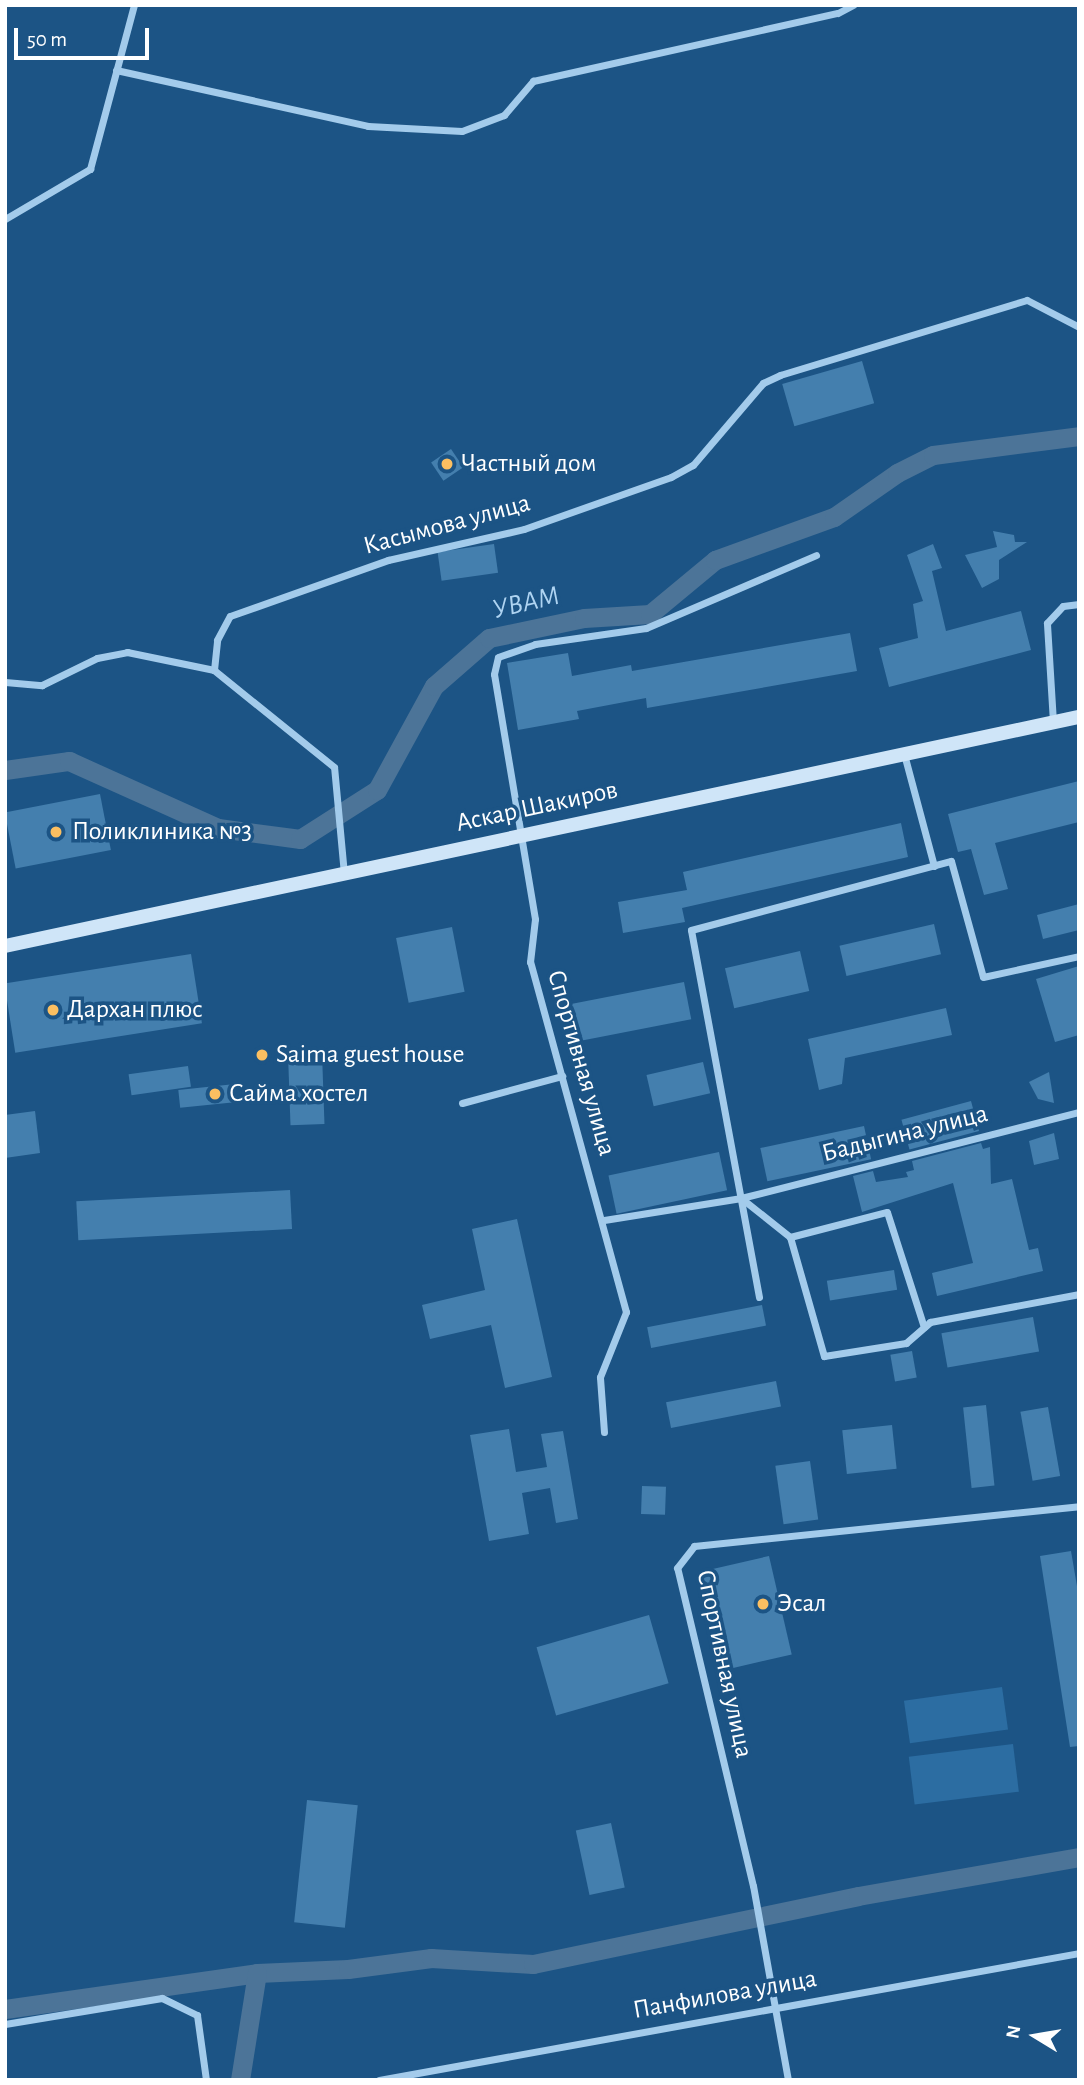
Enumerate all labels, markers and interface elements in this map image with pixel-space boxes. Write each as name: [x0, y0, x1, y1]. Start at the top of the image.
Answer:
scale bar: [18, 14, 152, 58]
text: 50 m: [27, 29, 67, 50]
place label: Частный дом: [461, 448, 596, 480]
marker: Частный дом: [439, 456, 455, 472]
street label: Касымова улица: [360, 488, 534, 562]
water label: УВАМ: [489, 579, 563, 627]
street label: Аскар Шакиров: [453, 775, 621, 839]
place label: Поликлиника №3: [72, 816, 252, 848]
marker: Поликлиника №3: [46, 822, 66, 842]
street label: Спортивная улица: [540, 967, 622, 1159]
place label: Дархан плюс: [67, 994, 203, 1026]
marker: Дархан плюс: [45, 1002, 61, 1018]
place label: Saima guest house: [276, 1039, 464, 1071]
marker: Saima guest house: [254, 1047, 270, 1063]
place label: Сайма хостел: [229, 1078, 368, 1110]
marker: Сайма хостел: [207, 1086, 223, 1102]
street label: Бадыгина улица: [819, 1098, 991, 1170]
street label: Спортивная улица: [689, 1567, 759, 1761]
place label: Эсал: [777, 1588, 826, 1620]
marker: Эсал: [755, 1596, 771, 1612]
street label: Панфилова улица: [631, 1963, 819, 2027]
north arrow: [1000, 2001, 1070, 2071]
text: N: [1003, 2024, 1024, 2040]

